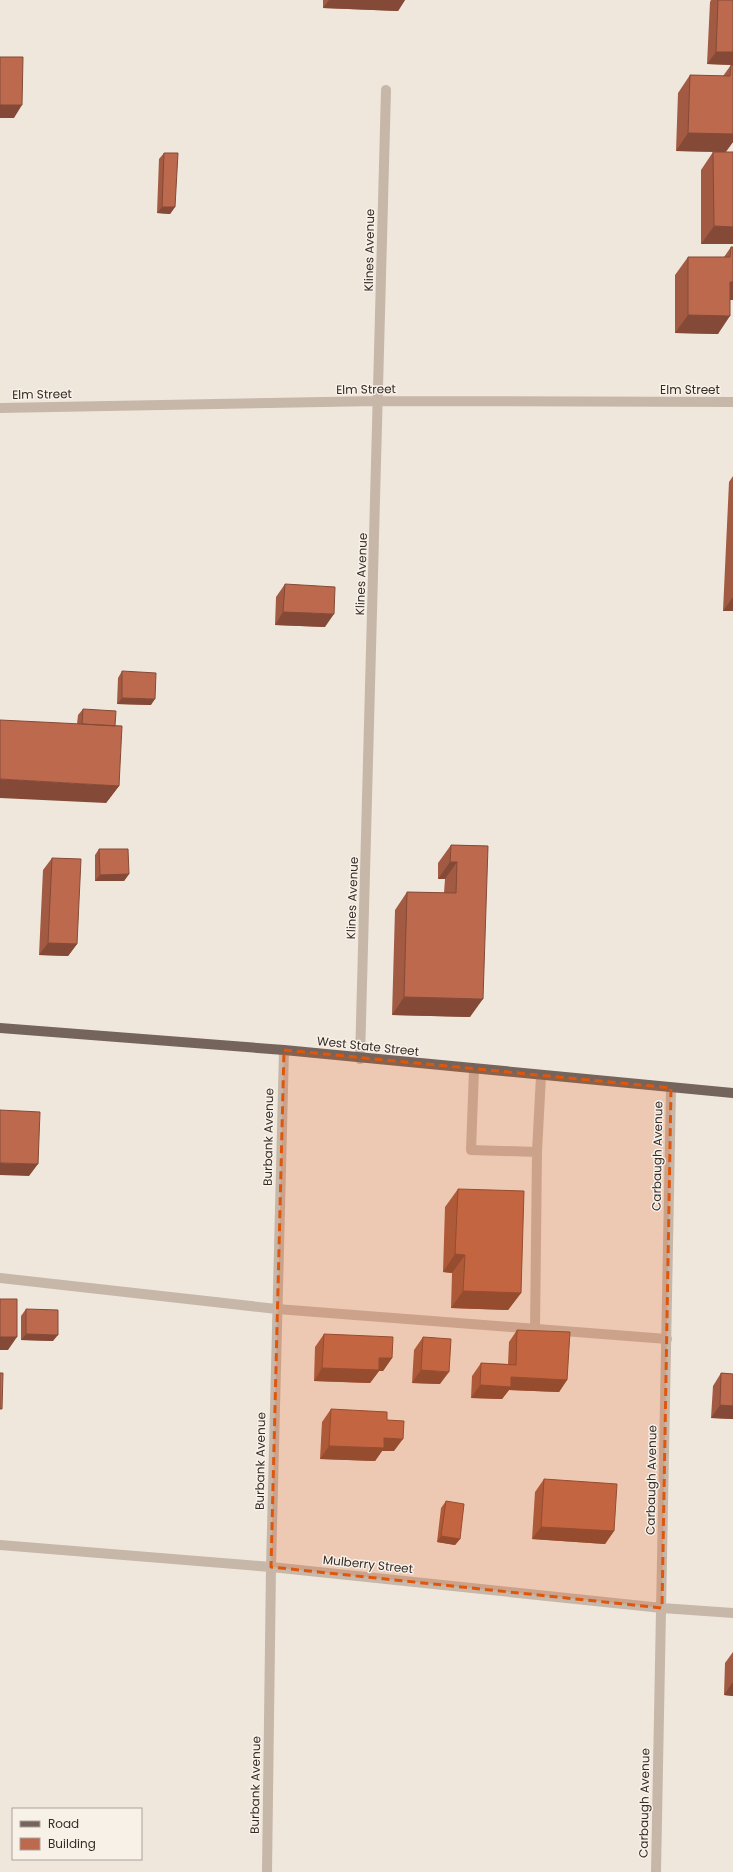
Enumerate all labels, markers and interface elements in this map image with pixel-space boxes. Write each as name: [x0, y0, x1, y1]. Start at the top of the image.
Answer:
street label: Klines Avenue: [360, 208, 378, 292]
street label: Elm Street: [336, 380, 396, 398]
street label: Elm Street: [660, 381, 720, 398]
street label: Elm Street: [12, 385, 72, 403]
street label: Klines Avenue: [351, 532, 371, 616]
street label: Klines Avenue: [342, 856, 362, 940]
street label: West State Street: [316, 1032, 420, 1060]
street label: Burbank Avenue: [259, 1088, 277, 1186]
street label: Carbaugh Avenue: [648, 1101, 666, 1211]
street label: Burbank Avenue: [251, 1412, 269, 1510]
street label: Carbaugh Avenue: [642, 1425, 660, 1535]
street label: Mulberry Street: [322, 1551, 414, 1577]
street label: Burbank Avenue: [246, 1736, 264, 1834]
street label: Carbaugh Avenue: [635, 1748, 653, 1858]
legend: [12, 1808, 142, 1860]
text: Road: [48, 1815, 79, 1832]
text: Building: [48, 1835, 96, 1852]

